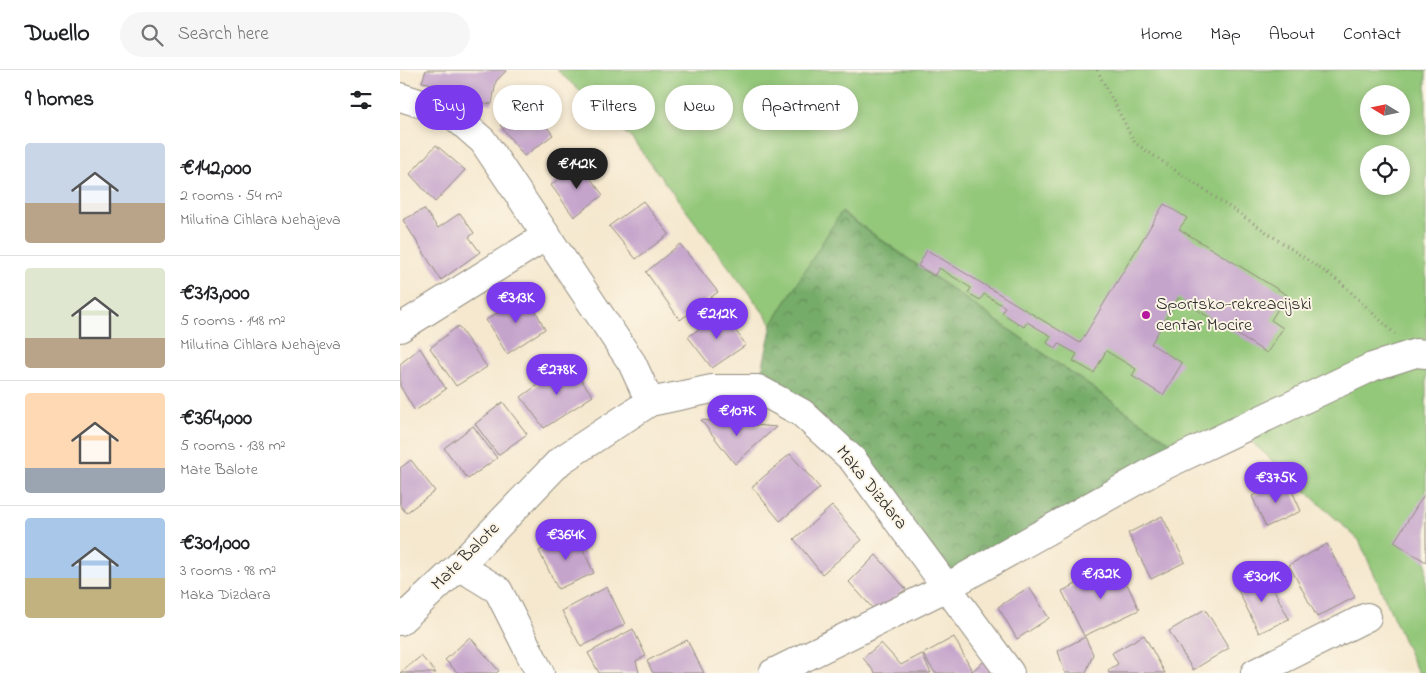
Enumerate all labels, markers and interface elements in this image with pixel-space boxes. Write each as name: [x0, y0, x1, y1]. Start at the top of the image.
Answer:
search box: [120, 12, 470, 57]
text: Dwello: [25, 17, 90, 52]
icon: search: [138, 21, 166, 49]
text: Search here: [178, 21, 269, 48]
text: Home: [1141, 22, 1182, 48]
text: Map: [1210, 22, 1241, 48]
text: About: [1269, 22, 1315, 48]
text: Contact: [1343, 22, 1401, 48]
text: 9 homes: [25, 85, 94, 115]
chip: Buy: [415, 85, 483, 130]
chip: Rent: [493, 85, 562, 130]
chip: Filters: [572, 85, 655, 130]
chip: New: [665, 85, 733, 130]
chip: Apartment: [743, 85, 858, 130]
north arrow: [1360, 85, 1410, 135]
map controls: [1360, 85, 1410, 195]
icon: filters: [347, 86, 375, 114]
button: locate: [1360, 145, 1410, 195]
pin: €142K: [542, 148, 612, 190]
text: €142K: [558, 152, 596, 176]
text: €142,000: [180, 154, 251, 184]
icon: home: [65, 163, 125, 223]
text: 2 rooms · 54 m²: [180, 184, 282, 208]
text: Milutina Cihlara Nehajeva: [180, 208, 341, 232]
text: €313,000: [180, 279, 250, 309]
pin: €313K: [481, 282, 551, 324]
text: €313K: [497, 286, 535, 310]
icon: home: [65, 288, 125, 348]
place label: Sportsko-rekreacijski centar Mocire: [1156, 292, 1312, 339]
pin: €212K: [682, 298, 752, 340]
text: €212K: [697, 302, 737, 326]
text: 5 rooms · 148 m²: [180, 309, 286, 333]
marker: Sportsko-rekreacijski centar Mocire: [1140, 309, 1152, 321]
text: Milutina Cihlara Nehajeva: [180, 333, 341, 357]
pin: €278K: [522, 354, 592, 396]
text: €278K: [537, 358, 577, 382]
pin: €107K: [702, 394, 772, 437]
text: €107K: [718, 399, 756, 423]
text: €364,000: [180, 404, 252, 434]
icon: home: [65, 413, 125, 473]
text: 5 rooms · 138 m²: [180, 434, 286, 458]
street label: Maka Dizdara: [829, 440, 913, 536]
text: Mate Balote: [180, 458, 258, 482]
pin: €375K: [1241, 462, 1311, 504]
text: €375K: [1255, 466, 1297, 490]
street label: Mate Balote: [426, 516, 507, 597]
pin: €364K: [531, 518, 601, 561]
text: €364K: [546, 523, 586, 547]
text: €301,000: [180, 529, 250, 559]
icon: home: [65, 538, 125, 598]
pin: €132K: [1066, 558, 1136, 600]
text: 3 rooms · 98 m²: [180, 559, 276, 583]
pin: €301K: [1227, 560, 1297, 603]
text: €132K: [1082, 562, 1120, 586]
text: €301K: [1243, 565, 1281, 589]
text: Maka Dizdara: [180, 583, 271, 607]

